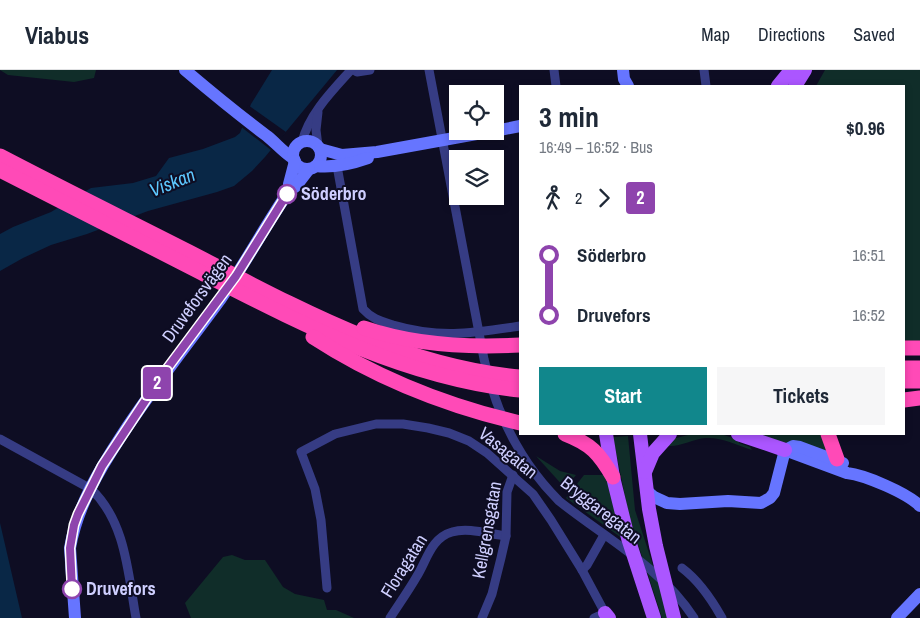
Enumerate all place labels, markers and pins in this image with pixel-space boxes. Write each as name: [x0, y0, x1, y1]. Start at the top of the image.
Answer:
place label: Söderbro: [301, 181, 367, 206]
marker: Söderbro: [277, 184, 297, 204]
place label: Druvefors: [86, 576, 156, 601]
marker: Druvefors: [62, 579, 82, 599]

